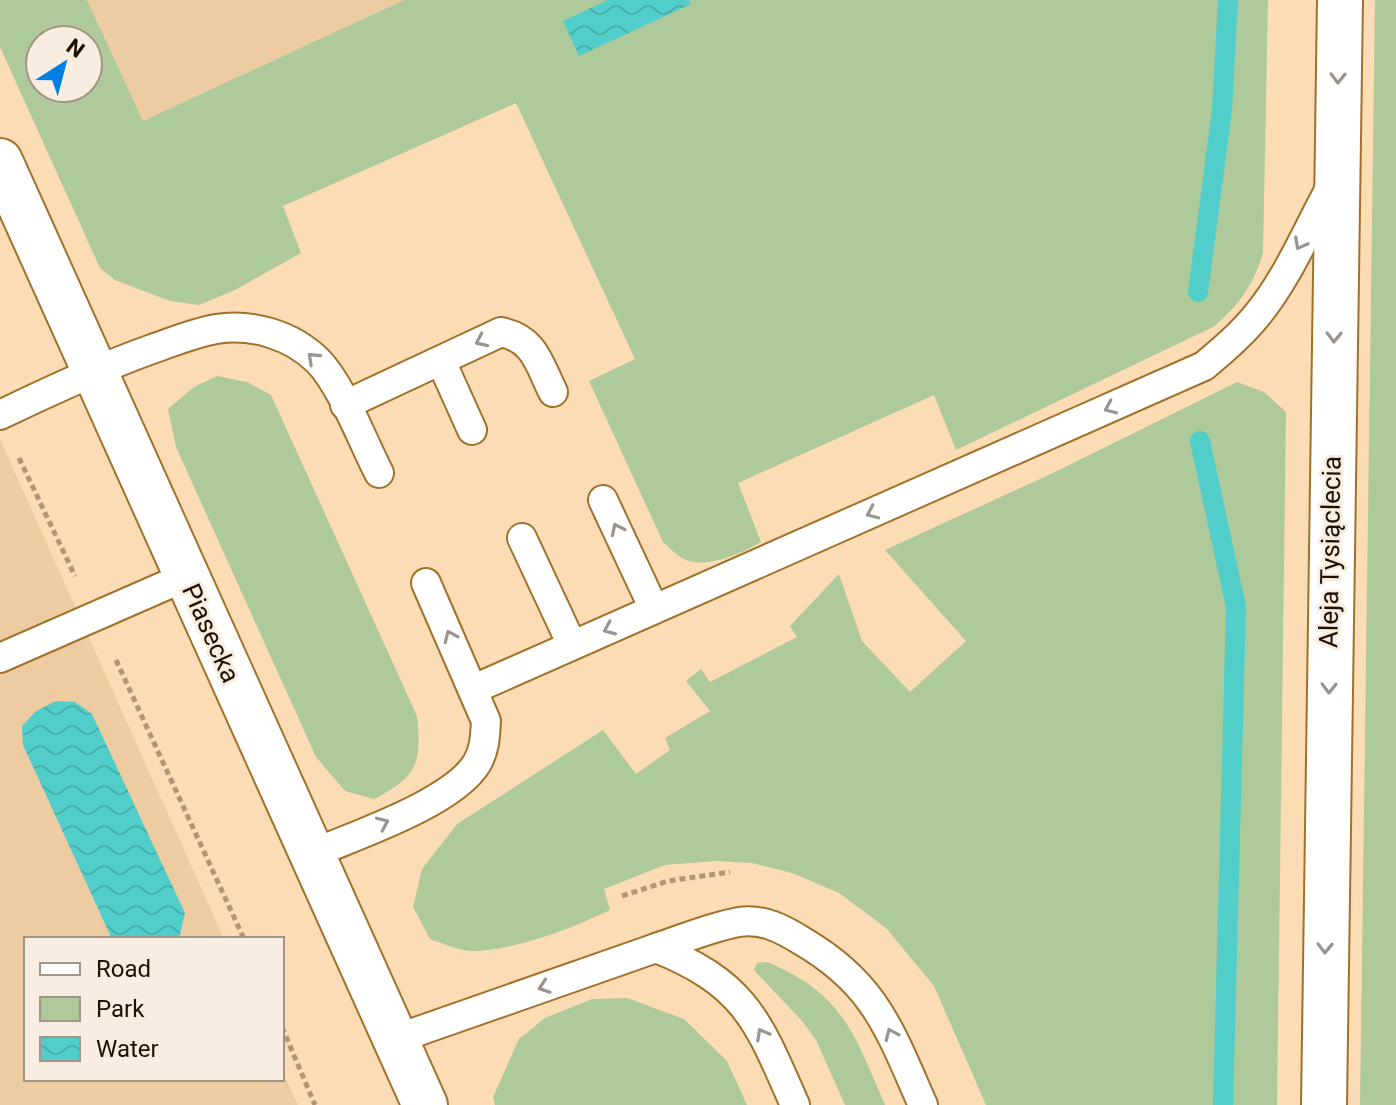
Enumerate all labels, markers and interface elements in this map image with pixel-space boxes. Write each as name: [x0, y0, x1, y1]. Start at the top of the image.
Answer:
north arrow: [24, 24, 104, 104]
text: N: [62, 34, 89, 63]
one-way arrow: [1330, 72, 1347, 85]
one-way arrow: [1294, 235, 1310, 249]
one-way arrow: [1325, 331, 1343, 344]
one-way arrow: [475, 332, 490, 348]
one-way arrow: [307, 353, 322, 368]
one-way arrow: [1104, 398, 1118, 414]
street label: Aleja Tysiąclecia: [1313, 456, 1347, 648]
one-way arrow: [866, 503, 880, 519]
one-way arrow: [611, 523, 627, 538]
street label: Piasecka: [176, 579, 246, 687]
one-way arrow: [603, 619, 617, 635]
one-way arrow: [444, 630, 460, 644]
one-way arrow: [1320, 682, 1337, 695]
one-way arrow: [375, 816, 390, 832]
legend: [24, 937, 284, 1081]
one-way arrow: [1316, 942, 1334, 955]
text: Road: [96, 955, 151, 983]
one-way arrow: [538, 977, 552, 994]
text: Park: [96, 995, 145, 1023]
one-way arrow: [756, 1028, 772, 1043]
one-way arrow: [885, 1028, 901, 1042]
text: Water: [96, 1035, 159, 1063]

